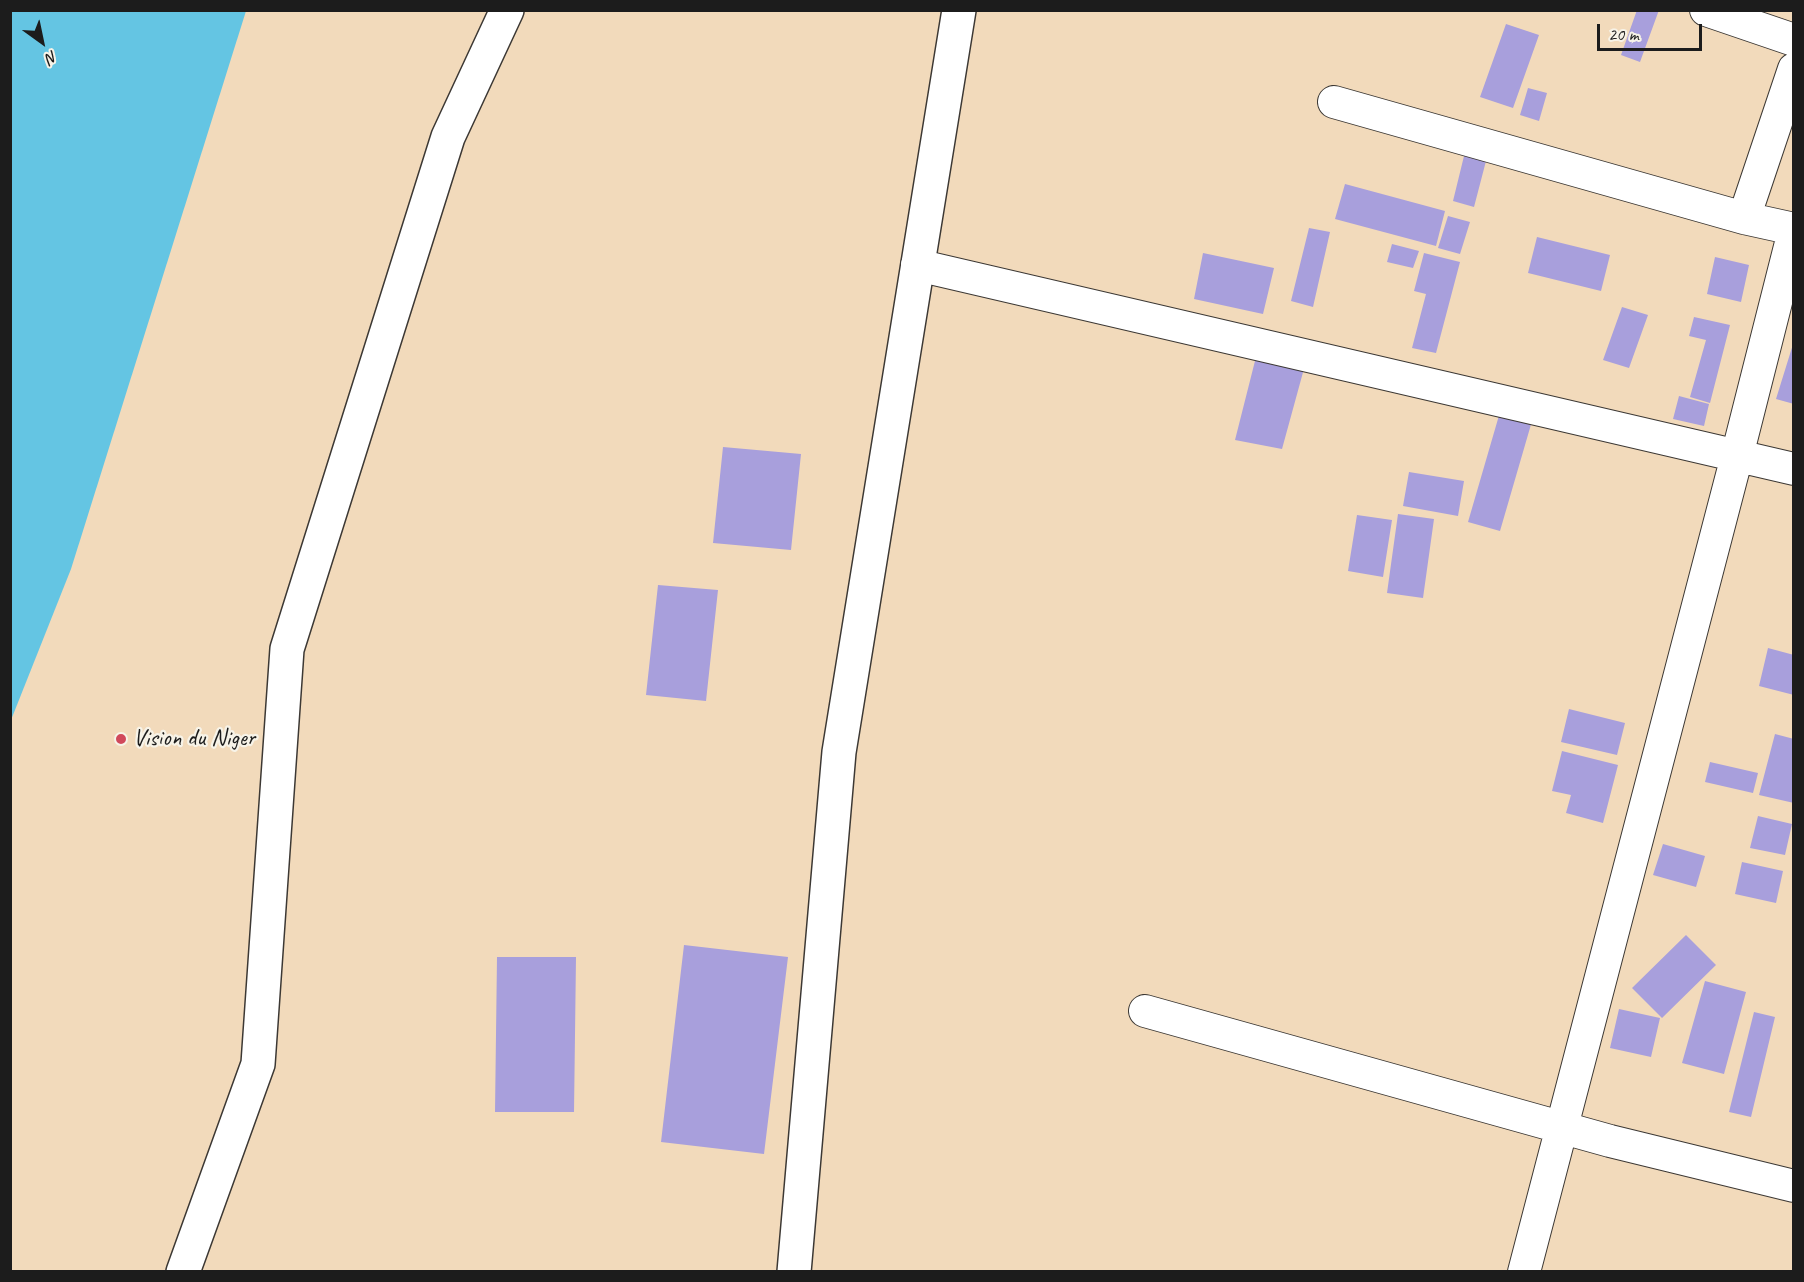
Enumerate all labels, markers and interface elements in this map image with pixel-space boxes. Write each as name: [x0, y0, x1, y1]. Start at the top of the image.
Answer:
north arrow: [12, 12, 72, 72]
scale bar: [1600, 12, 1705, 50]
text: 20 m: [1608, 23, 1639, 45]
text: N: [42, 46, 61, 68]
place label: Vision du Niger: [133, 725, 255, 753]
marker: Vision du Niger: [114, 732, 128, 746]

